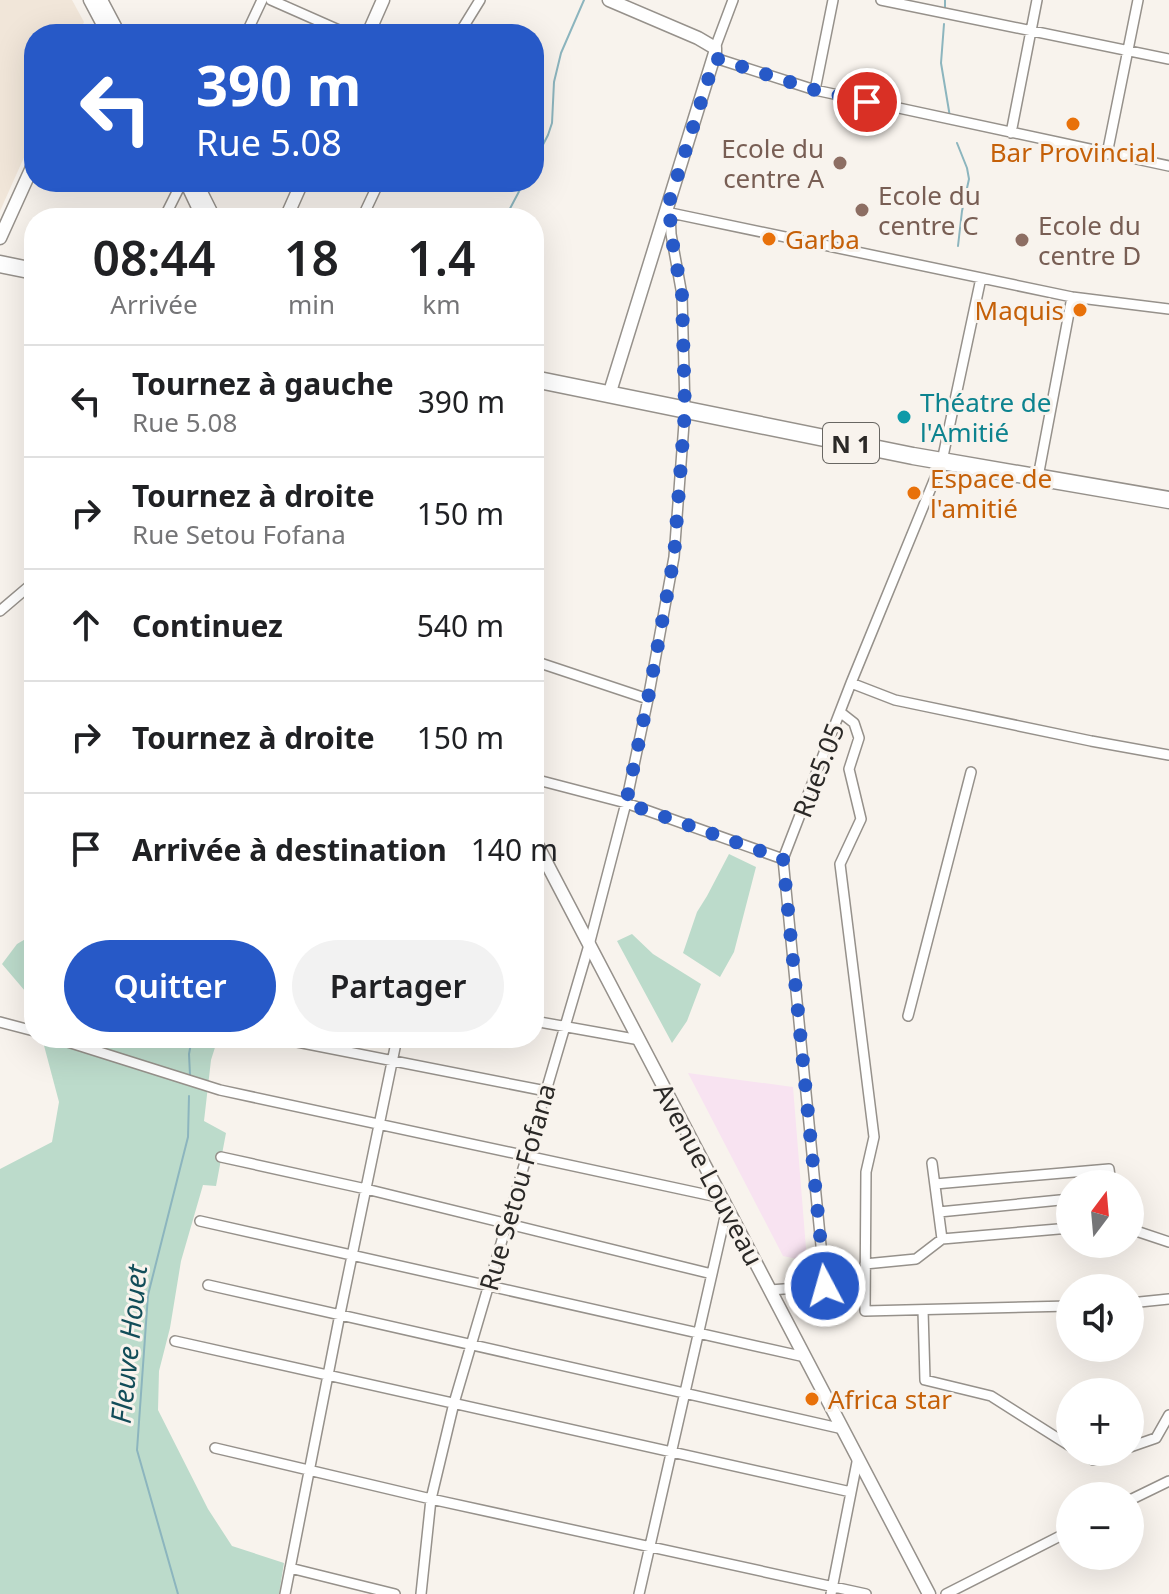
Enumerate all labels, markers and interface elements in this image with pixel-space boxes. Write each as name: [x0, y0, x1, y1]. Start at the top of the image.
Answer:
text: 390 m: [196, 46, 361, 122]
icon: left: [64, 56, 168, 160]
pin: [833, 68, 901, 136]
icon: arrive: [845, 80, 889, 124]
marker: Bar Provincial: [1064, 115, 1082, 133]
text: Rue 5.08: [196, 118, 342, 167]
place label: Ecole du centre A: [721, 130, 824, 196]
place label: Bar Provincial: [990, 134, 1156, 170]
marker: Ecole du centre A: [831, 154, 849, 172]
place label: Ecole du centre C: [878, 177, 981, 243]
marker: Ecole du centre C: [853, 201, 871, 219]
place label: Ecole du centre D: [1038, 207, 1141, 273]
place label: Garba: [785, 221, 860, 257]
text: 08:44: [92, 225, 216, 290]
text: 18: [284, 225, 339, 290]
text: 1.4: [407, 225, 476, 290]
marker: Garba: [760, 230, 778, 248]
marker: Ecole du centre D: [1013, 231, 1031, 249]
text: Arrivée: [110, 286, 198, 322]
text: min: [288, 286, 335, 322]
text: km: [422, 286, 461, 322]
place label: Maquis: [975, 292, 1064, 328]
marker: Maquis: [1071, 301, 1089, 319]
text: Tournez à gauche: [132, 363, 394, 404]
icon: left: [64, 379, 108, 423]
text: 390 m: [418, 381, 505, 422]
place label: Théatre de l'Amitié: [920, 384, 1051, 450]
text: Rue 5.08: [132, 404, 237, 440]
marker: Théatre de l'Amitié: [895, 408, 913, 426]
road number: N 1: [823, 423, 879, 463]
place label: Espace de l'amitié: [930, 460, 1052, 526]
text: Tournez à droite: [132, 475, 375, 516]
marker: Espace de l'amitié: [905, 484, 923, 502]
icon: right: [64, 491, 108, 535]
text: 150 m: [417, 493, 504, 534]
text: Rue Setou Fofana: [132, 516, 346, 552]
icon: ahead: [64, 603, 108, 647]
text: Continuez: [132, 605, 283, 646]
text: 540 m: [417, 605, 504, 646]
icon: right: [64, 715, 108, 759]
text: Tournez à droite: [132, 717, 375, 758]
text: 150 m: [417, 717, 504, 758]
street label: Rue5.05: [784, 718, 852, 822]
icon: arrive: [64, 827, 108, 871]
text: Arrivée à destination: [132, 829, 447, 870]
text: 140 m: [471, 829, 558, 870]
button: Quitter: [64, 940, 276, 1032]
button: Partager: [292, 940, 504, 1032]
street label: Avenue Louveau: [646, 1076, 772, 1272]
street label: Rue Setou Fofana: [470, 1079, 564, 1295]
north arrow: [1056, 1170, 1144, 1258]
map controls: [1056, 1170, 1144, 1570]
position arrow: [783, 1244, 867, 1328]
water label: Fleuve Houet: [101, 1261, 155, 1425]
button: sound: [1056, 1274, 1144, 1362]
button: +: [1056, 1378, 1144, 1466]
place label: Africa star: [828, 1381, 952, 1417]
marker: Africa star: [803, 1390, 821, 1408]
button: −: [1056, 1482, 1144, 1570]

